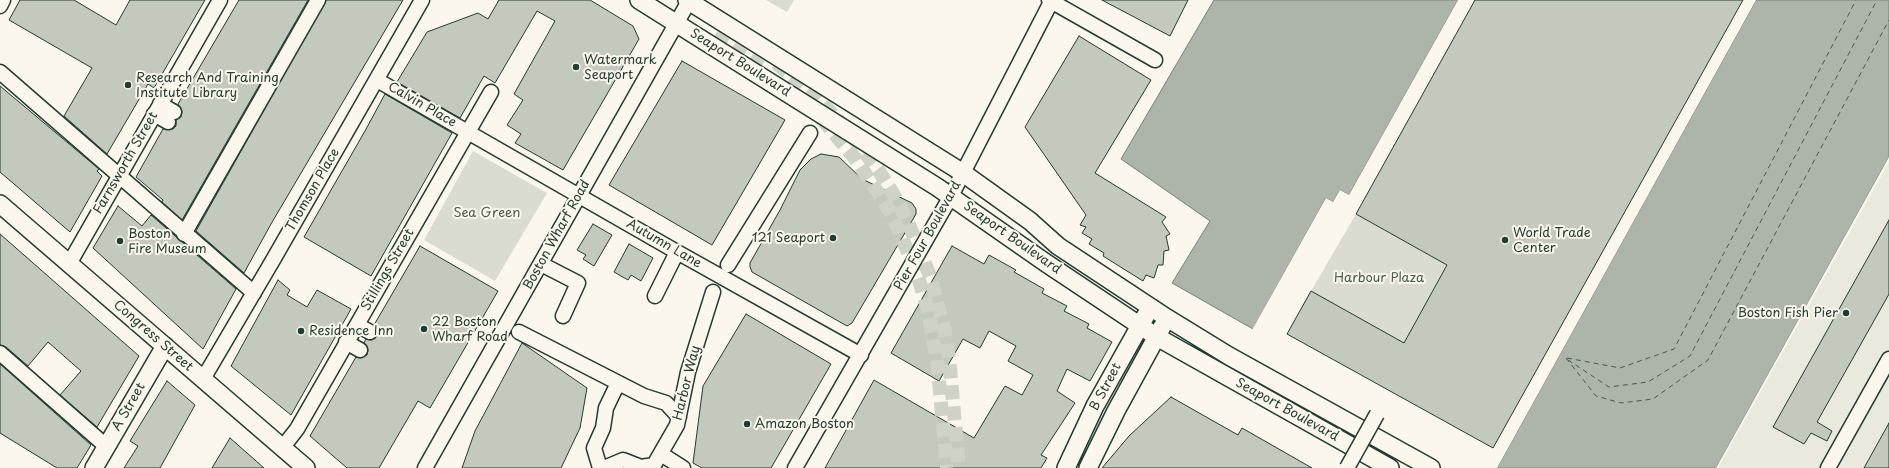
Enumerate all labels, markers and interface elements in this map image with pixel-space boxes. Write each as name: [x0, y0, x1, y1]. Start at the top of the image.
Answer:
street label: Seaport Boulevard: [687, 26, 793, 100]
place label: Watermark Seaport: [584, 52, 657, 83]
marker: Watermark Seaport: [571, 62, 581, 72]
place label: Research And Training Institute Library: [136, 70, 279, 101]
street label: Calvin Place: [385, 79, 459, 131]
marker: Research And Training Institute Library: [123, 80, 133, 90]
street label: Farnsworth Street: [90, 109, 162, 217]
street label: Thomson Place: [283, 146, 343, 234]
street label: Boston Wharf Road: [520, 177, 594, 293]
street label: Pier Four Boulevard: [891, 178, 965, 294]
street label: Seaport Boulevard: [960, 199, 1064, 277]
park label: Sea Green: [454, 205, 520, 221]
street label: Autumn Lane: [624, 216, 704, 272]
place label: World Trade Center: [1513, 225, 1591, 256]
place label: Boston Fire Museum: [128, 226, 207, 257]
street label: Stillings Street: [358, 226, 418, 314]
place label: 121 Seaport: [752, 230, 825, 246]
marker: 121 Seaport: [828, 233, 838, 243]
marker: World Trade Center: [1500, 235, 1510, 245]
marker: Boston Fire Museum: [115, 236, 125, 246]
park label: Harbour Plaza: [1334, 270, 1424, 286]
street label: Congress Street: [110, 297, 196, 375]
place label: Boston Fish Pier: [1737, 305, 1838, 321]
marker: Boston Fish Pier: [1841, 308, 1851, 318]
place label: 22 Boston Wharf Road: [432, 314, 508, 345]
place label: Residence Inn: [309, 323, 393, 339]
marker: 22 Boston Wharf Road: [419, 324, 429, 334]
marker: Residence Inn: [296, 326, 306, 336]
street label: Harbor Way: [670, 344, 704, 422]
street label: B Street: [1087, 361, 1125, 413]
street label: Seaport Boulevard: [1233, 375, 1341, 445]
street label: A Street: [109, 380, 149, 434]
place label: Amazon Boston: [755, 416, 854, 432]
marker: Amazon Boston: [742, 419, 752, 429]

